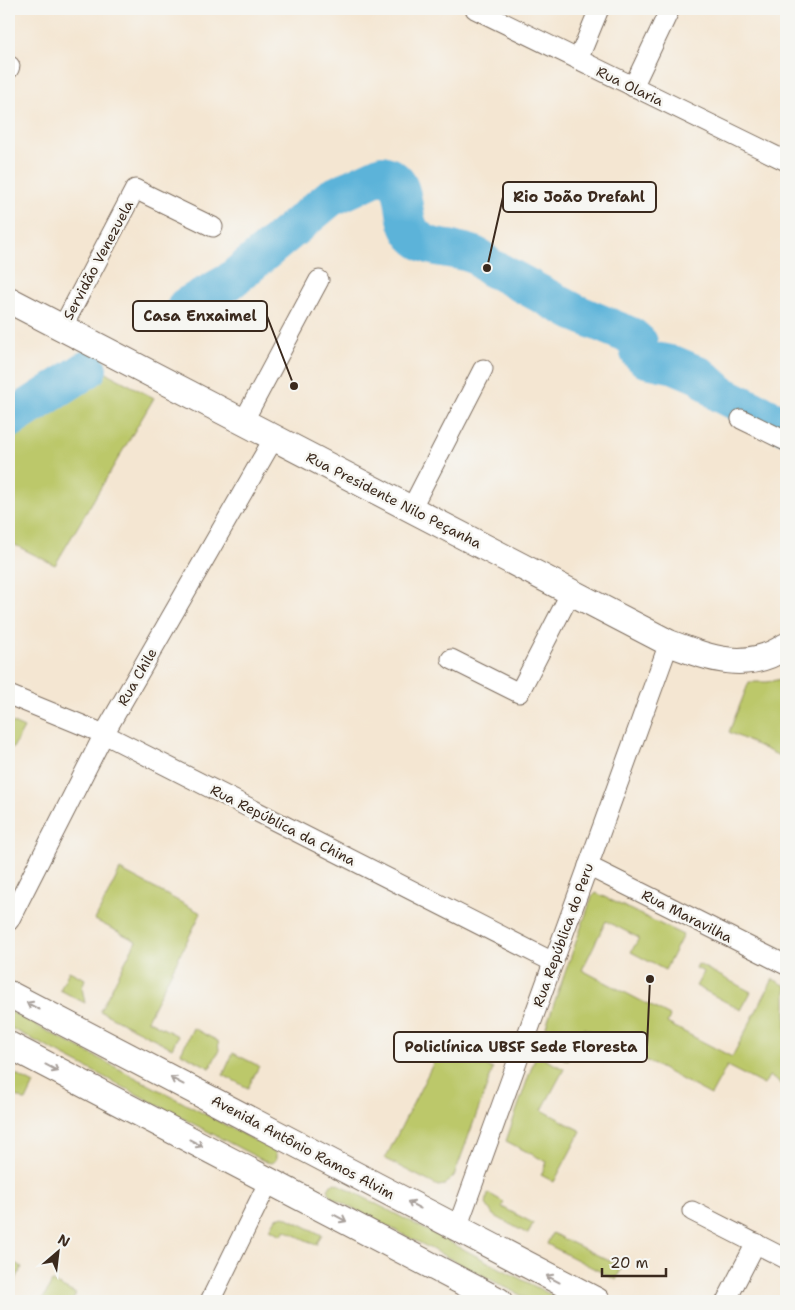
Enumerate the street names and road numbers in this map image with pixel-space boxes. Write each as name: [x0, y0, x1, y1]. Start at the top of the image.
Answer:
street label: Rua Olaria: [594, 62, 667, 110]
street label: Servidão Venezuela: [59, 197, 137, 323]
street label: Rua Presidente Nilo Peçanha: [303, 448, 485, 552]
street label: Rua Chile: [113, 645, 161, 709]
street label: Rua República da China: [207, 781, 359, 870]
street label: Rua República do Peru: [529, 861, 597, 1009]
street label: Rua Maravilha: [639, 885, 736, 947]
street label: Avenida Antônio Ramos Alvim: [208, 1091, 398, 1203]

